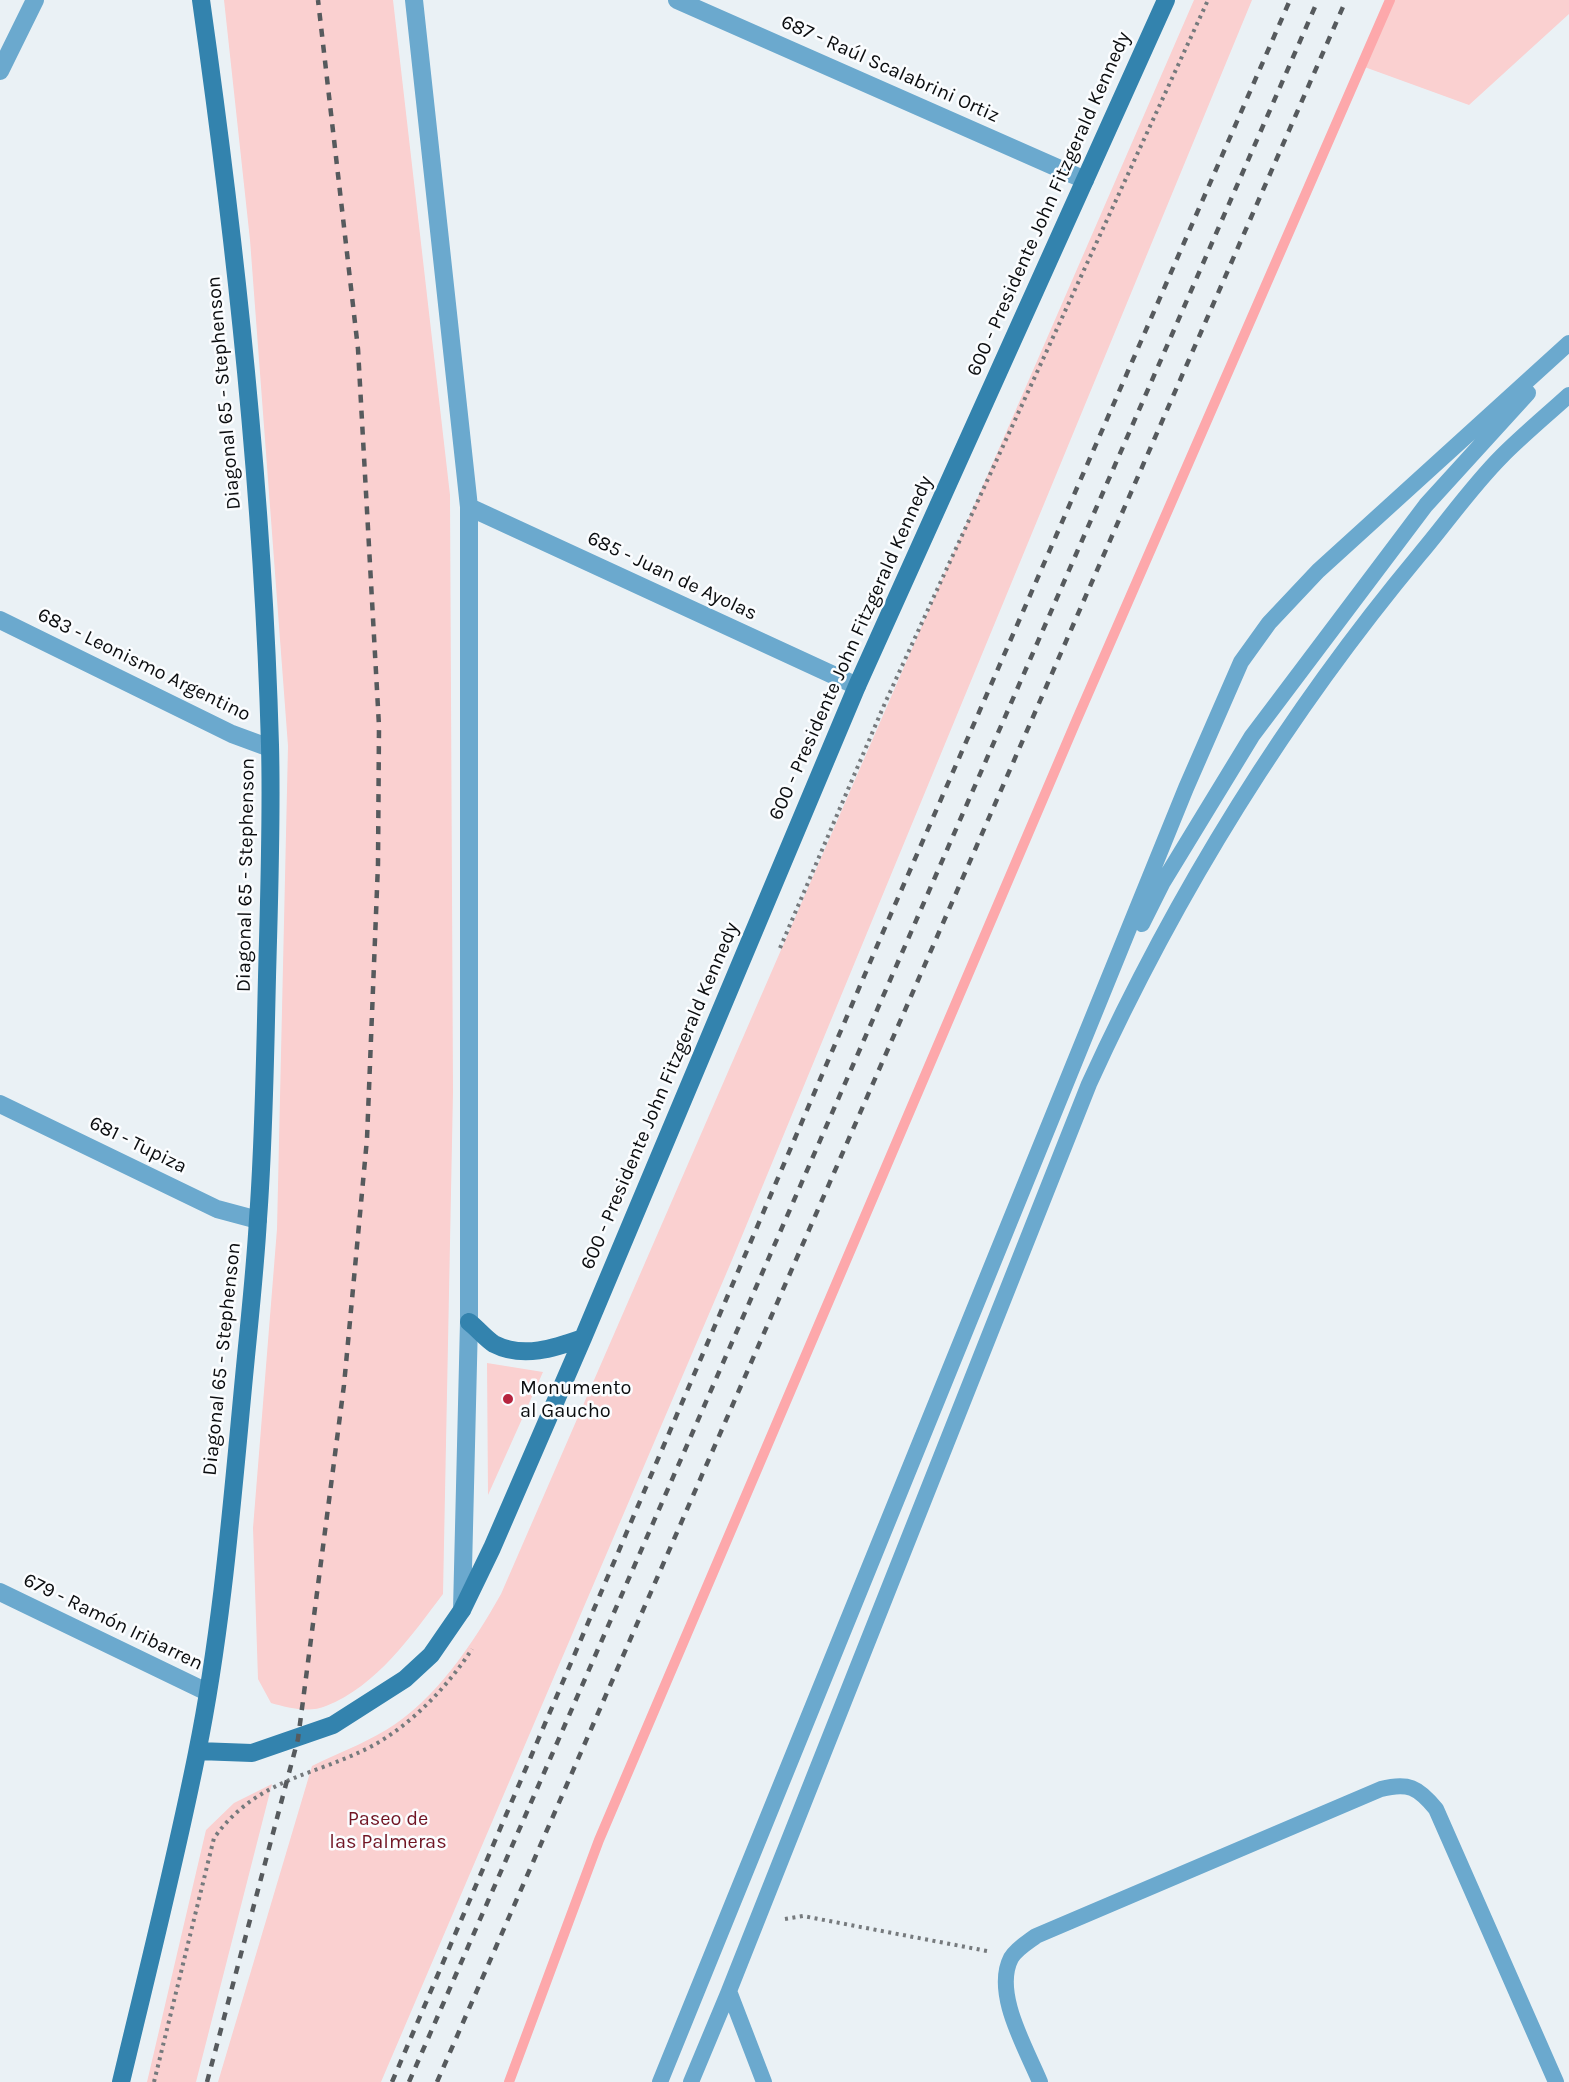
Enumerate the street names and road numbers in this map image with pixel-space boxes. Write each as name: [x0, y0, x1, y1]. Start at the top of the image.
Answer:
street label: 687 - Raúl Scalabrini Ortiz: [777, 10, 1003, 128]
street label: 600 - Presidente John Fitzgerald Kennedy: [962, 28, 1136, 380]
street label: Diagonal 65 - Stephenson: [202, 275, 246, 511]
street label: 600 - Presidente John Fitzgerald Kennedy: [764, 472, 938, 824]
street label: 685 - Juan de Ayolas: [583, 526, 761, 626]
street label: 683 - Leonismo Argentino: [34, 603, 254, 727]
street label: Diagonal 65 - Stephenson: [232, 758, 260, 992]
street label: 600 - Presidente John Fitzgerald Kennedy: [576, 919, 744, 1273]
street label: 681 - Tupiza: [85, 1111, 191, 1179]
street label: Diagonal 65 - Stephenson: [198, 1241, 246, 1477]
street label: 679 - Ramón Iribarren: [19, 1568, 207, 1676]

